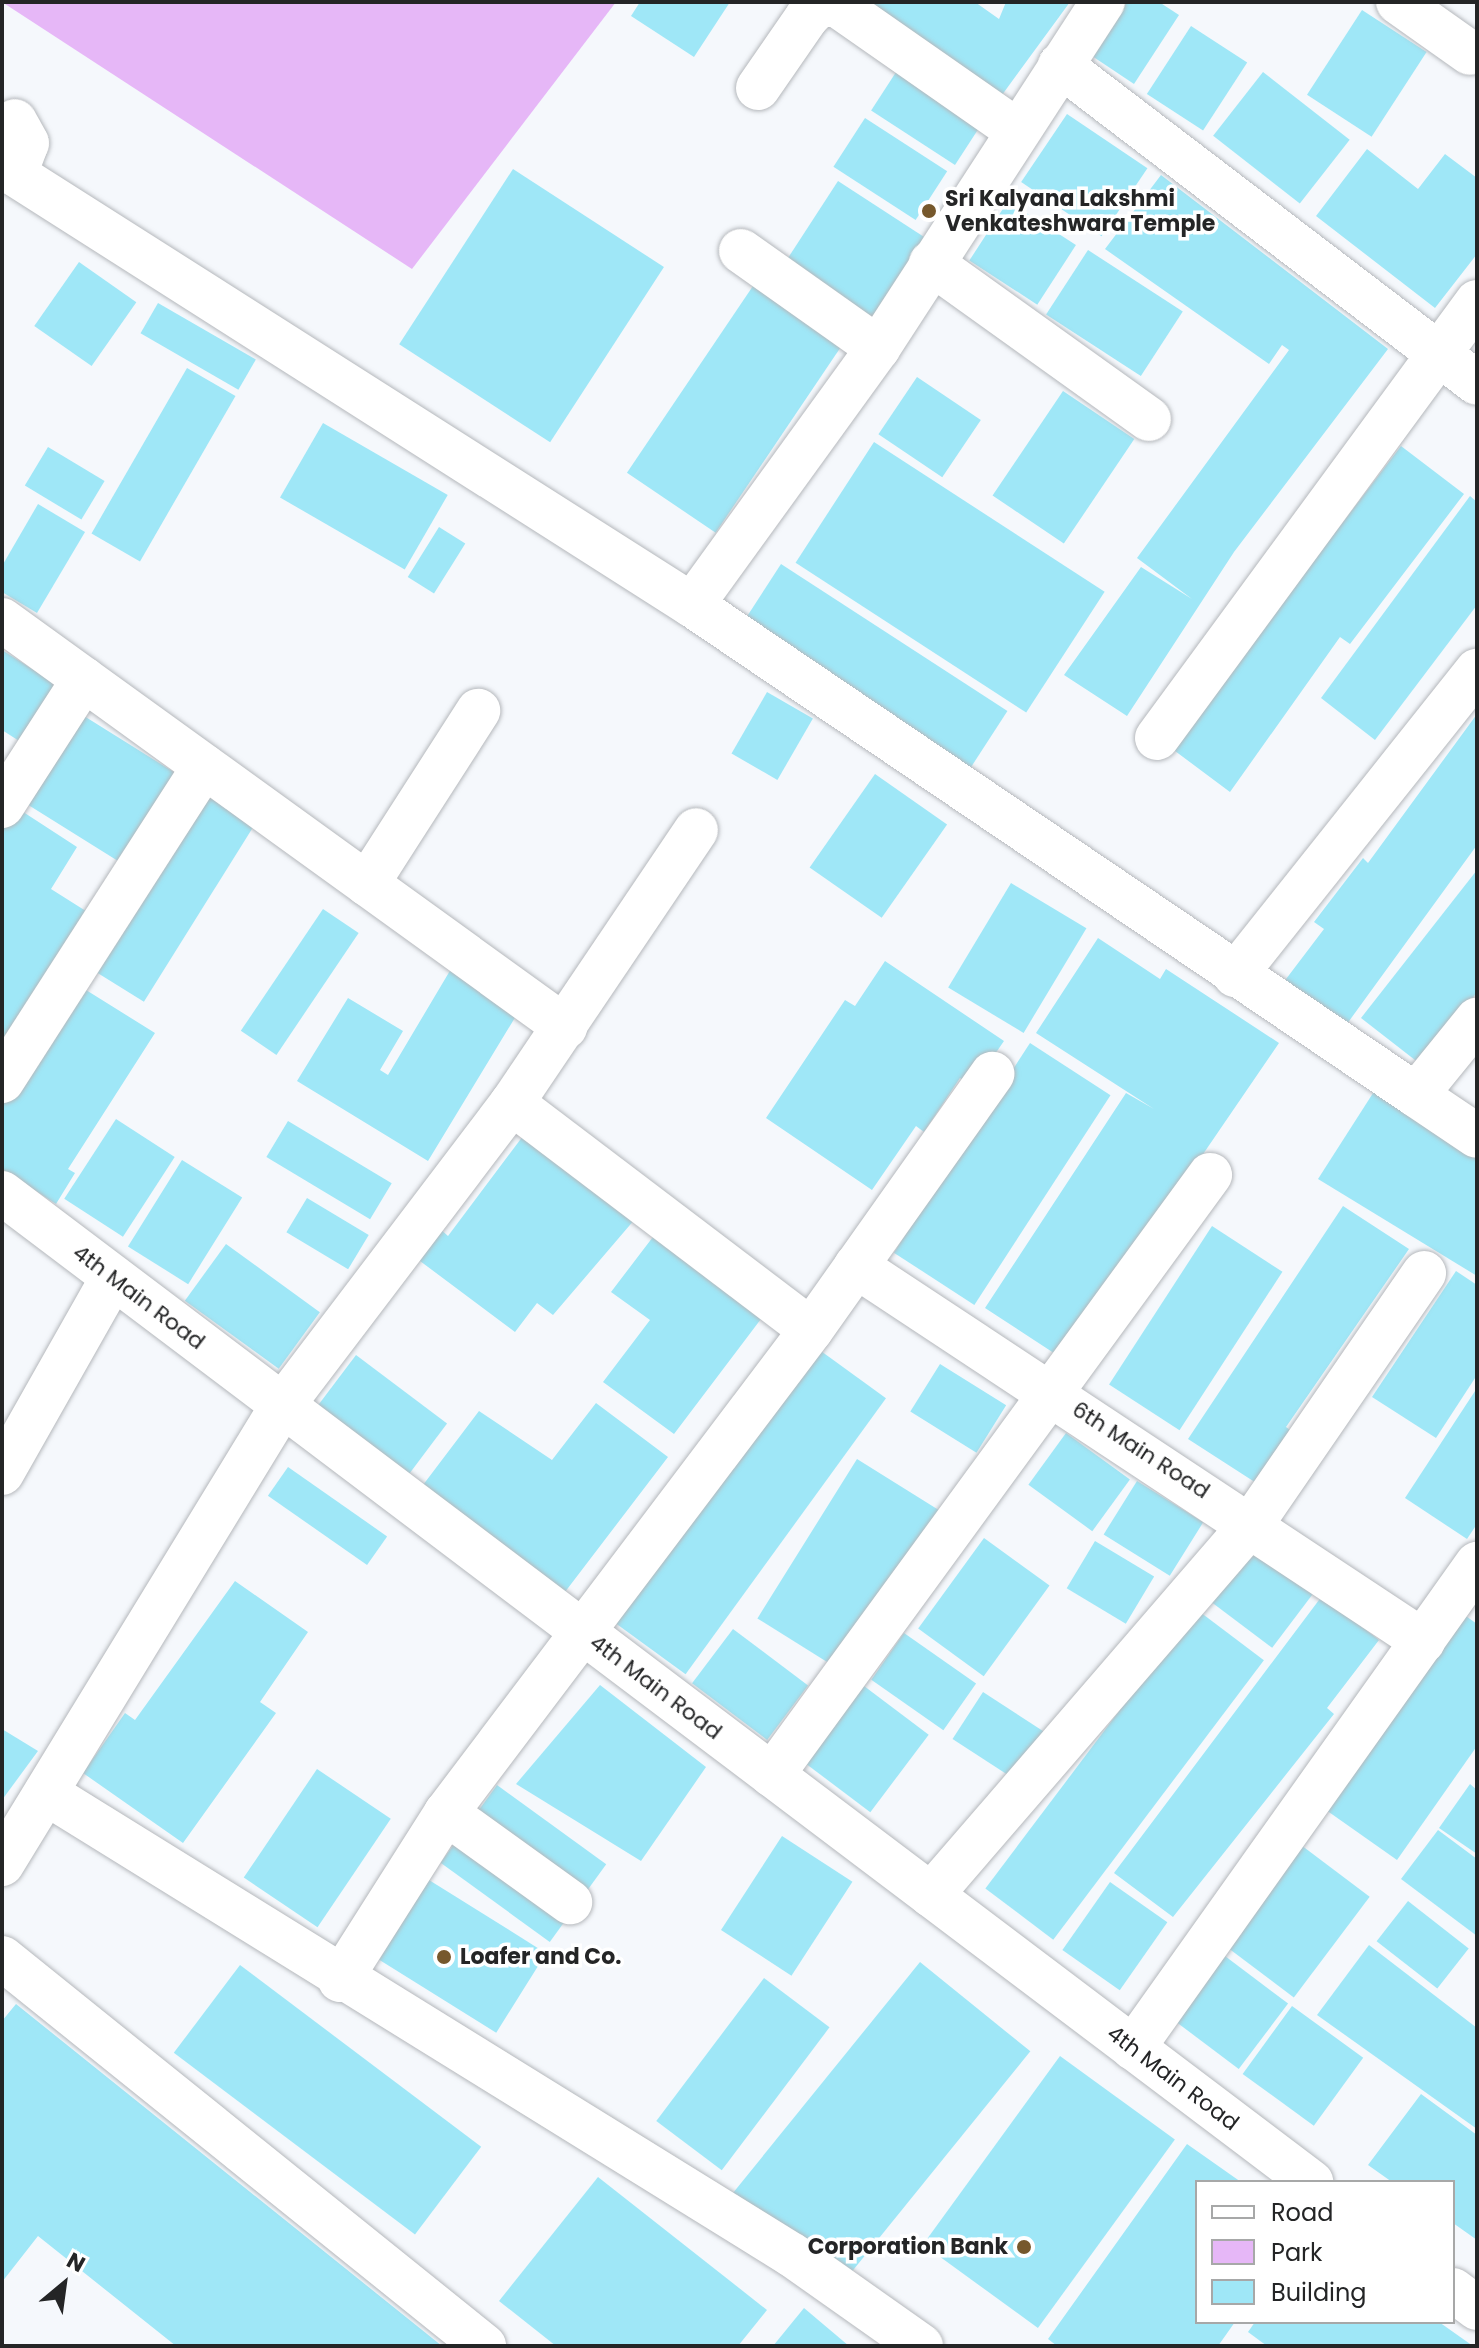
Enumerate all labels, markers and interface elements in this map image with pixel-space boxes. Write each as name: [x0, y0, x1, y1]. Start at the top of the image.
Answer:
place label: Sri Kalyana Lakshmi Venkateshwara Temple: [945, 185, 1215, 236]
marker: Sri Kalyana Lakshmi Venkateshwara Temple: [920, 202, 938, 220]
street label: 4th Main Road: [68, 1239, 210, 1355]
street label: 6th Main Road: [1067, 1396, 1215, 1504]
street label: 4th Main Road: [585, 1629, 727, 1745]
place label: Loafer and Co.: [460, 1944, 621, 1970]
marker: Loafer and Co.: [435, 1948, 453, 1966]
street label: 4th Main Road: [1102, 2020, 1244, 2136]
legend: [1195, 2180, 1455, 2324]
text: Road: [1271, 2196, 1333, 2229]
place label: Corporation Bank: [808, 2234, 1008, 2260]
text: Park: [1271, 2236, 1322, 2269]
marker: Corporation Bank: [1015, 2238, 1033, 2256]
north arrow: [24, 2244, 104, 2324]
text: N: [61, 2245, 91, 2280]
text: Building: [1271, 2276, 1367, 2309]

